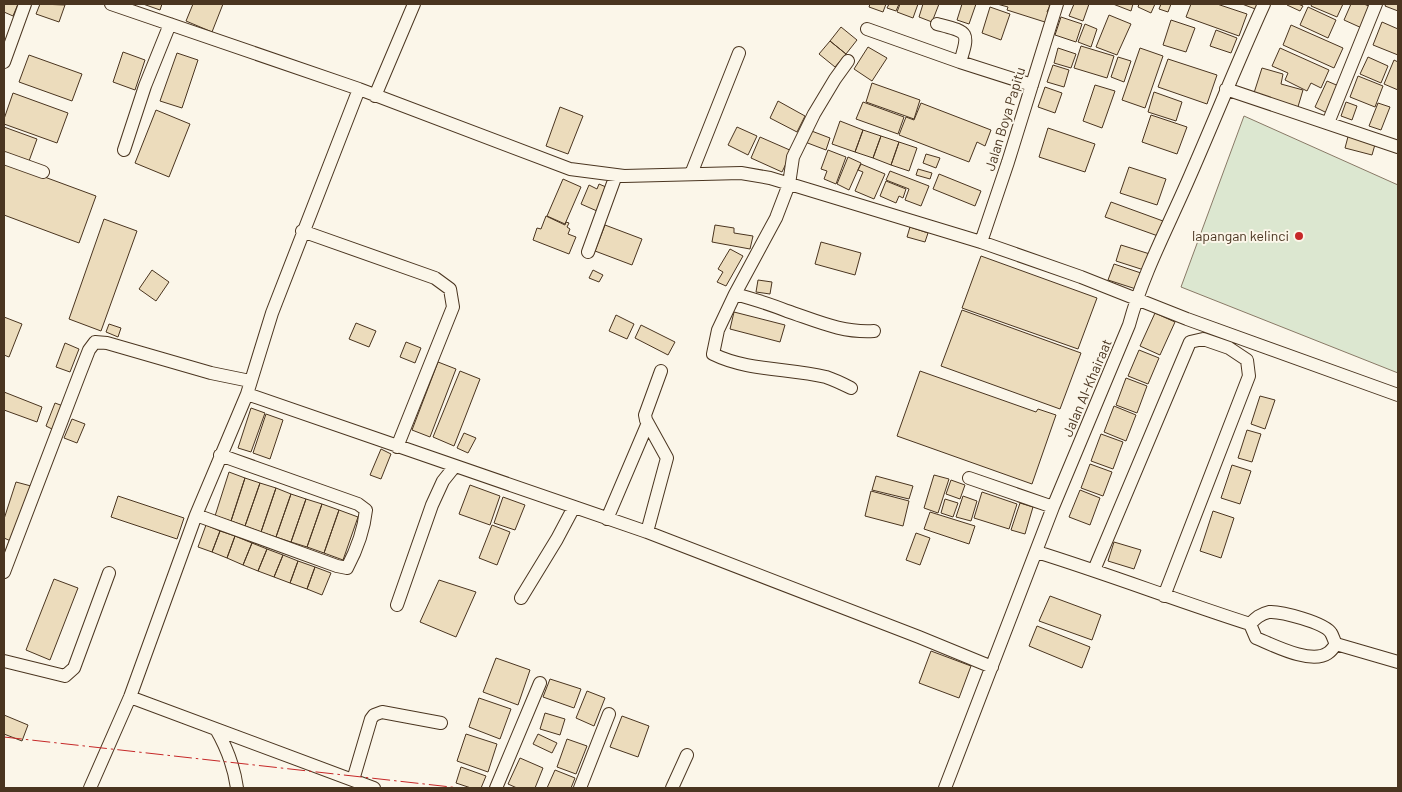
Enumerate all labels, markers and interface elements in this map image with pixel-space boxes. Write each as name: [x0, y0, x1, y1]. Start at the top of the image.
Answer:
street label: Jalan Boya Papitu: [981, 65, 1028, 173]
place label: lapangan kelinci: [1192, 227, 1289, 244]
marker: lapangan kelinci: [1293, 230, 1305, 242]
street label: Jalan Al-Khairaat: [1058, 336, 1115, 439]

